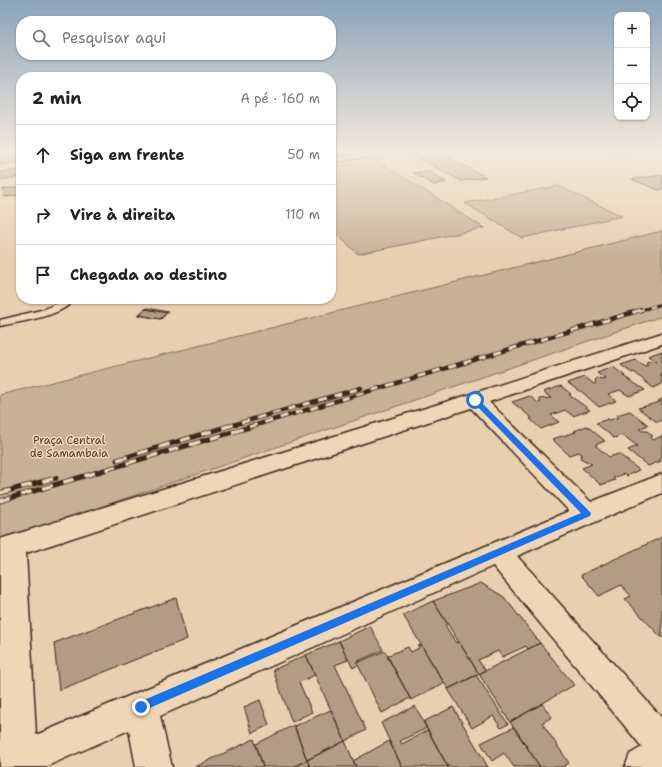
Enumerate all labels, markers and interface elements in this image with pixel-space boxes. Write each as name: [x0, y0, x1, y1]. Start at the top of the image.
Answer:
map controls: [614, 12, 650, 120]
button: +: [614, 12, 650, 48]
search box: [16, 16, 336, 60]
icon: search: [30, 27, 52, 49]
text: Pesquisar aqui: [62, 28, 166, 48]
button: −: [614, 48, 650, 84]
button: locate: [614, 84, 650, 120]
text: 2 min: [32, 87, 82, 109]
text: A pé · 160 m: [240, 90, 320, 107]
icon: ahead: [32, 144, 54, 166]
text: Siga em frente: [70, 145, 185, 165]
text: 50 m: [287, 146, 320, 163]
icon: right: [32, 204, 54, 226]
text: Vire à direita: [70, 205, 175, 225]
text: 110 m: [285, 206, 320, 223]
icon: arrive: [32, 264, 54, 286]
text: Chegada ao destino: [70, 265, 227, 285]
route start: [466, 391, 484, 409]
park label: Praça Central de Samambaia: [30, 433, 108, 461]
route end: [132, 698, 150, 716]

